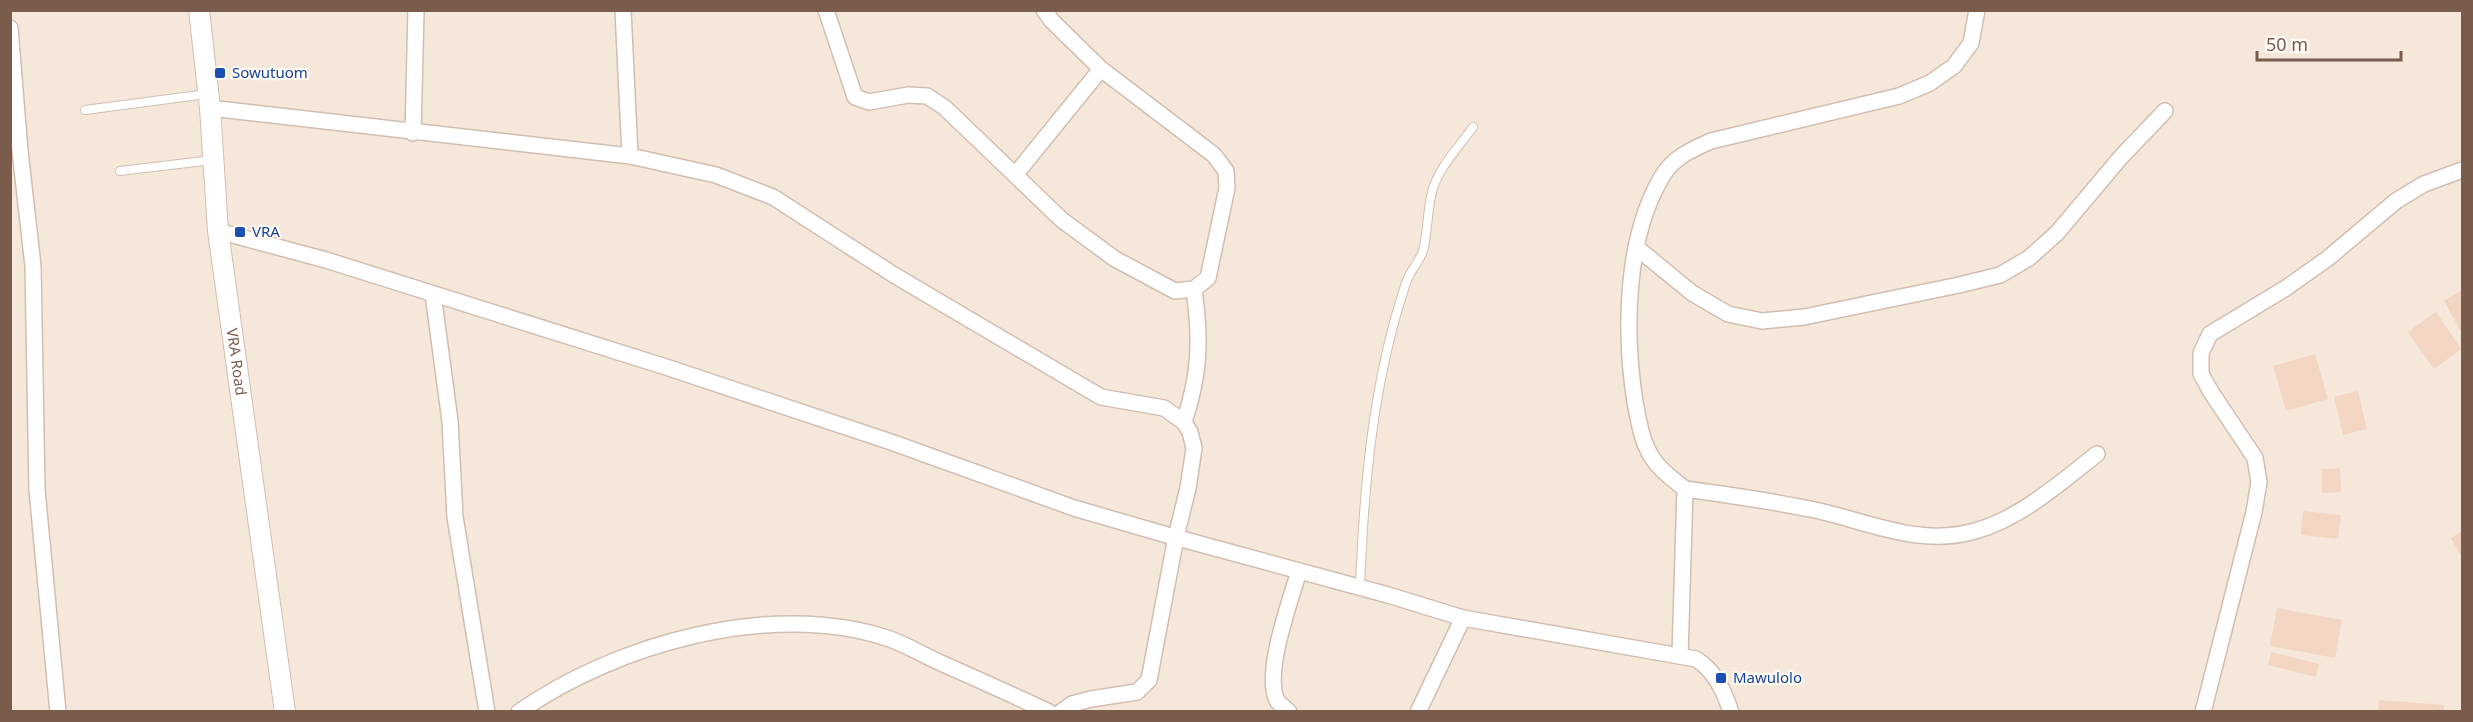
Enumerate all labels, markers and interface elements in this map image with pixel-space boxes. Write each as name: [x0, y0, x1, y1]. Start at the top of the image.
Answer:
scale bar: [2257, 24, 2401, 62]
text: 50 m: [2266, 32, 2308, 56]
place label: Sowutuom: [232, 62, 308, 82]
marker: Sowutuom: [213, 66, 227, 80]
place label: VRA: [252, 221, 280, 241]
marker: VRA: [233, 225, 247, 239]
street label: VRA Road: [223, 327, 252, 397]
place label: Mawulolo: [1733, 667, 1802, 687]
marker: Mawulolo: [1714, 671, 1728, 685]

